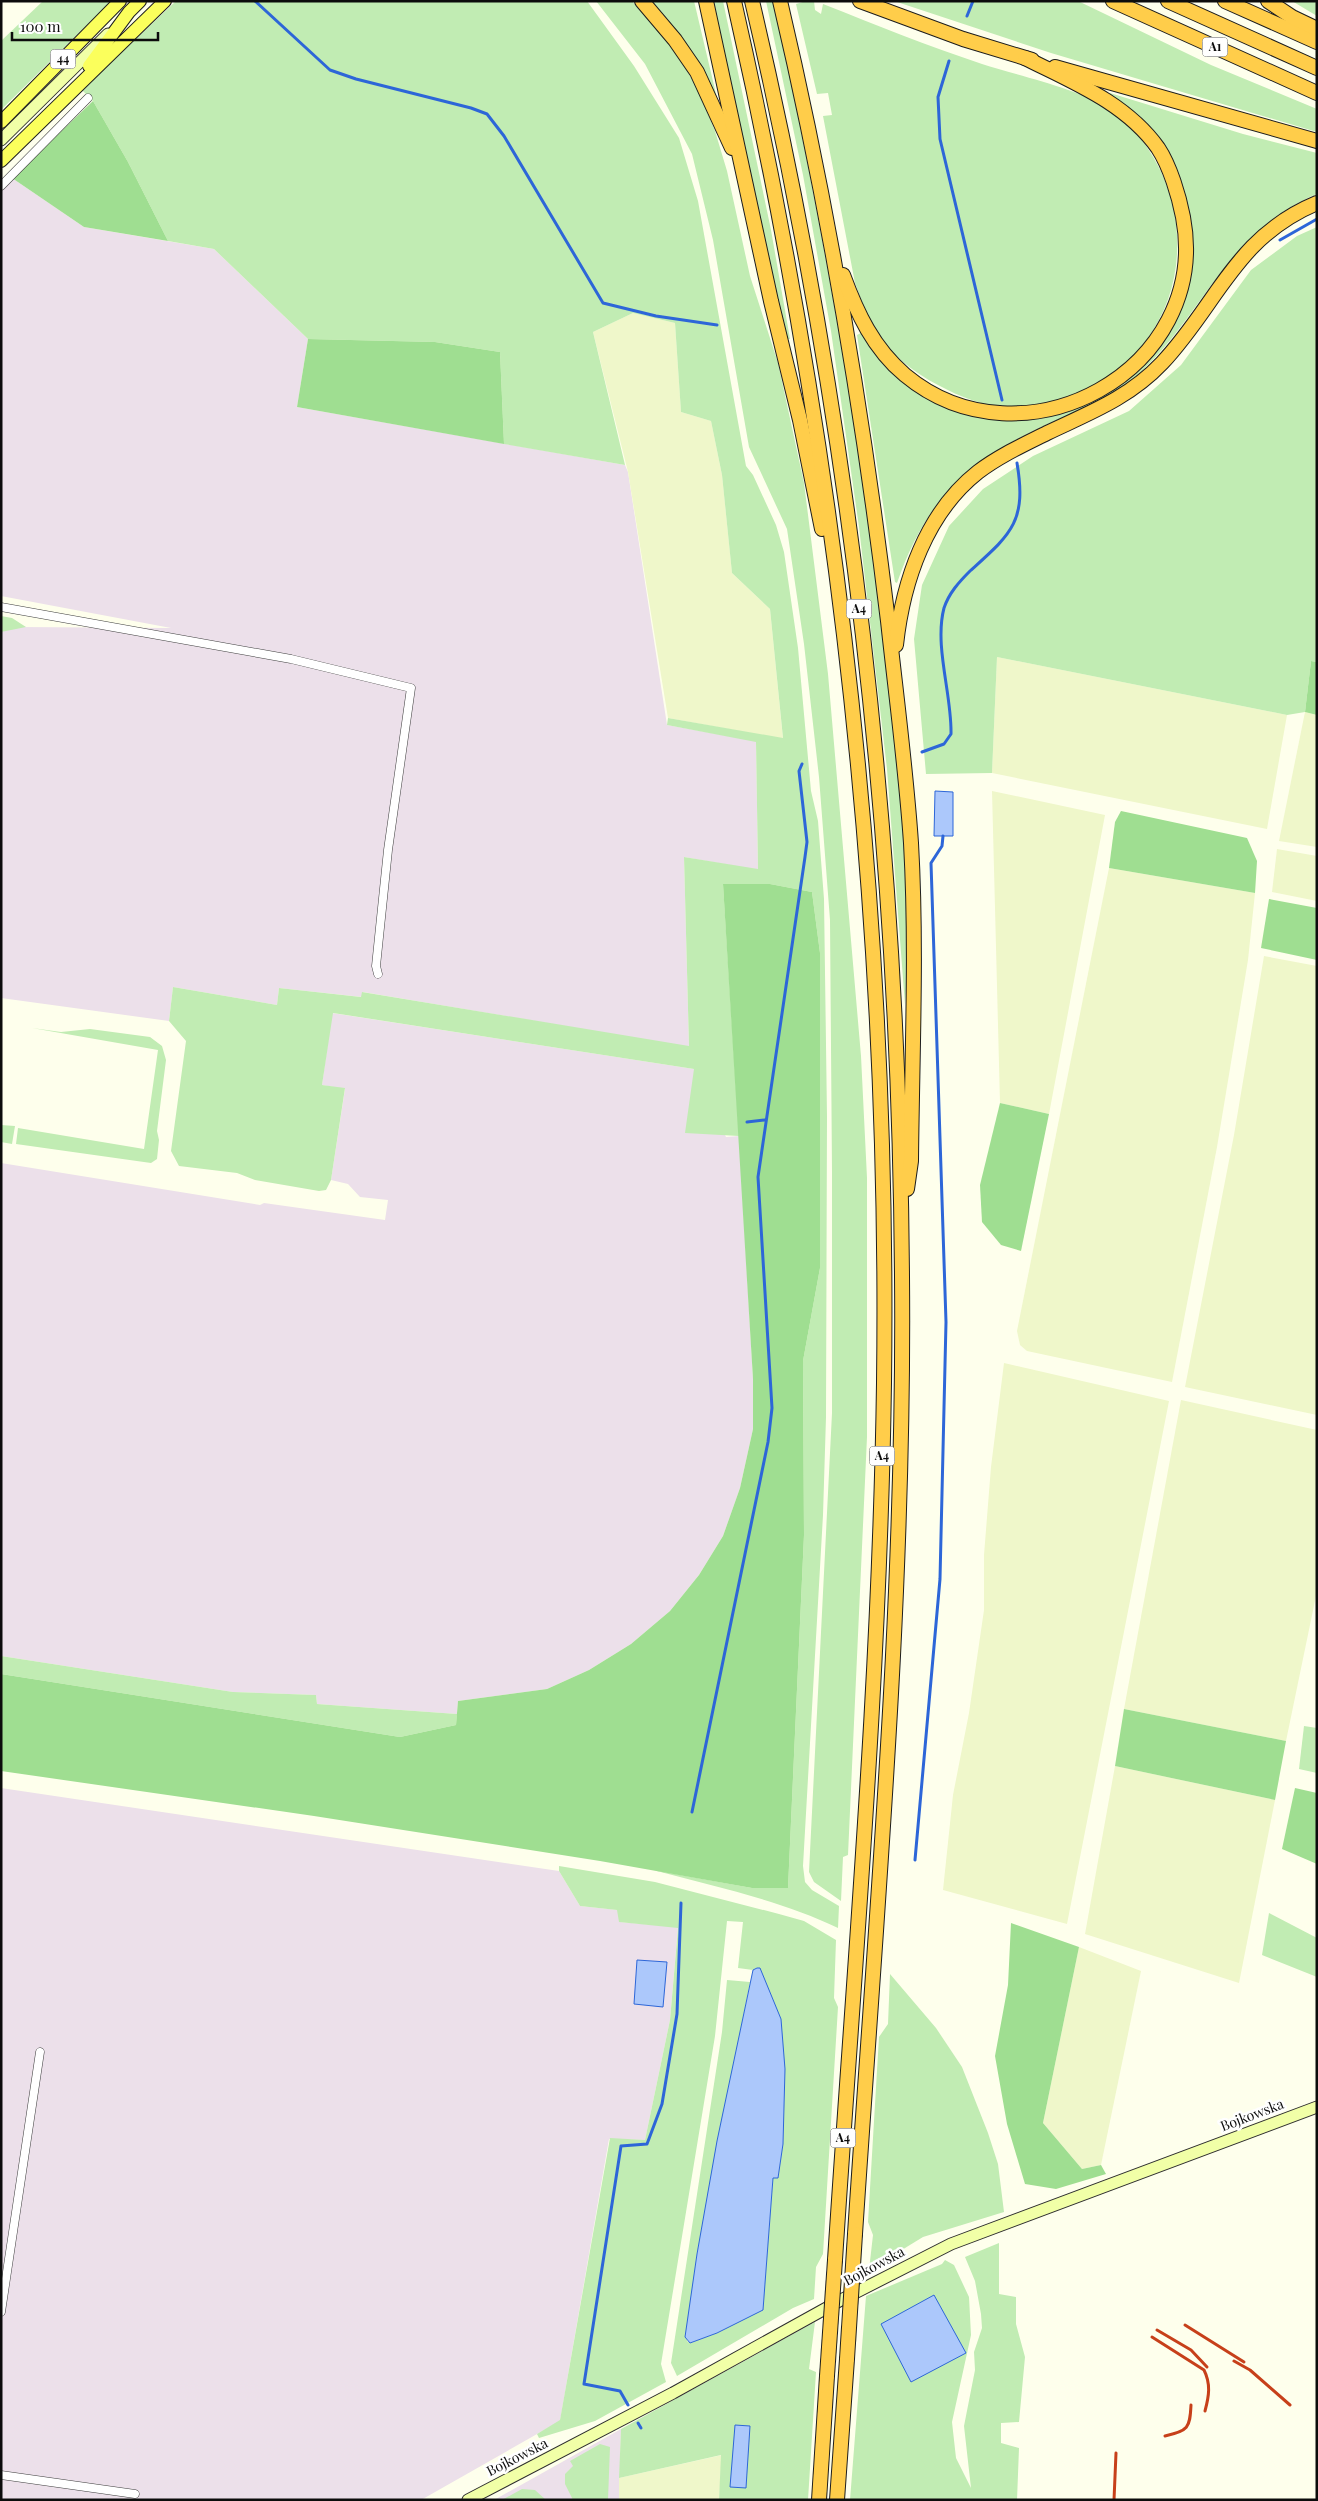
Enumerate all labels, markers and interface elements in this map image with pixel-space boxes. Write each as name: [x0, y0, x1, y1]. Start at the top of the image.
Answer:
scale bar: [12, 10, 159, 42]
text: 100 m: [20, 16, 61, 36]
road number: A1: [1202, 38, 1228, 56]
road number: 44: [50, 50, 76, 68]
road number: A4: [846, 600, 872, 618]
road number: A4: [870, 1446, 894, 1465]
street label: Bojkowska: [1217, 2094, 1286, 2135]
road number: A4: [830, 2128, 856, 2148]
street label: Bojkowska: [840, 2242, 908, 2290]
street label: Bojkowska: [483, 2433, 551, 2480]

